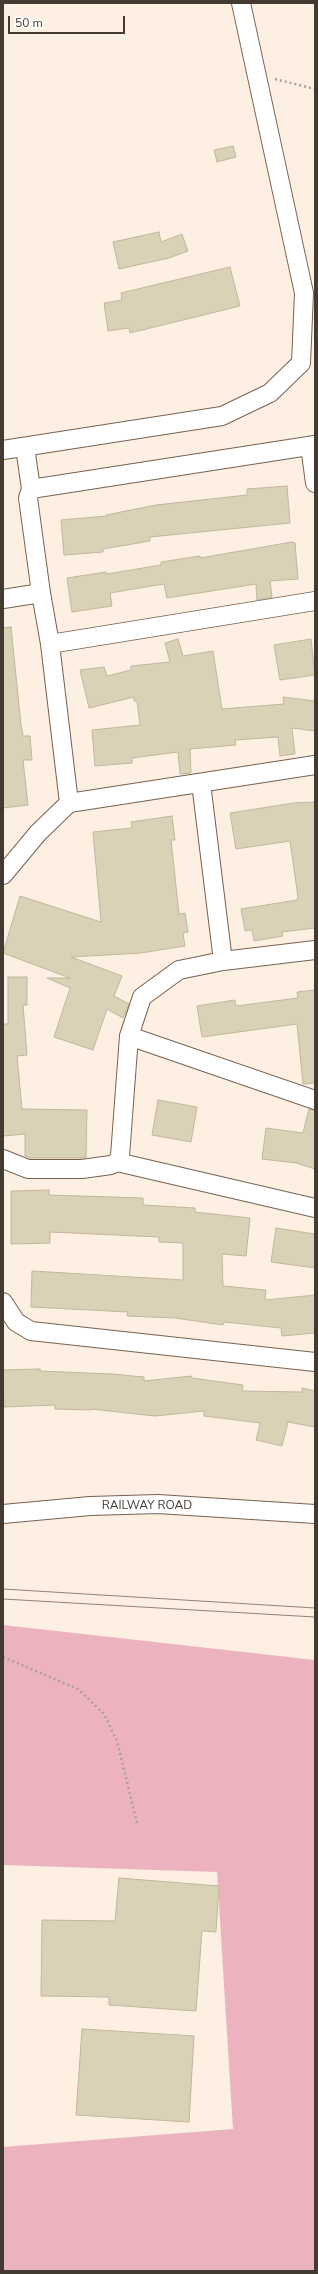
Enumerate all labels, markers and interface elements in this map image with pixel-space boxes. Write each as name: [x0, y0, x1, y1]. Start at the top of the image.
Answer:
scale bar: [10, 8, 127, 34]
text: 50 m: [15, 15, 43, 31]
street label: RAILWAY ROAD: [102, 1499, 192, 1513]

